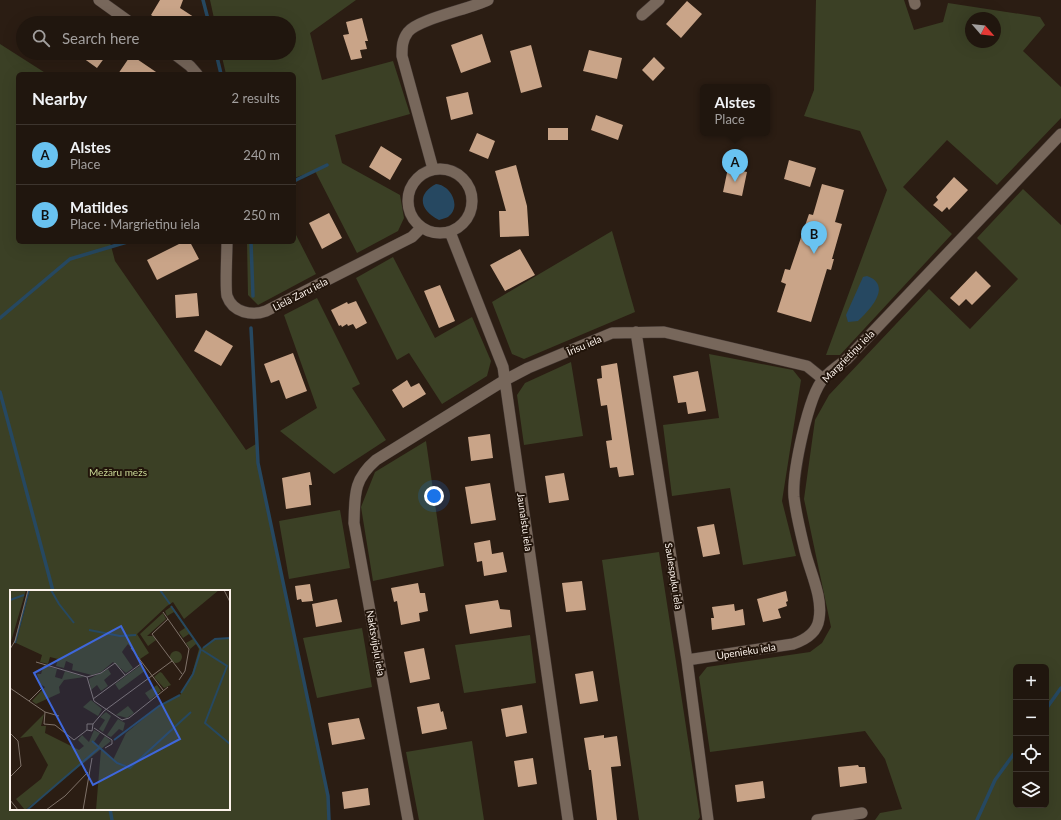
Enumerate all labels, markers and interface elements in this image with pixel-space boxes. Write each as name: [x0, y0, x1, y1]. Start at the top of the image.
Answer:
north arrow: [965, 12, 1001, 48]
search box: [16, 16, 296, 60]
icon: search: [30, 27, 52, 49]
text: Search here: [62, 29, 139, 47]
popup: [700, 84, 770, 136]
text: Nearby: [32, 88, 87, 109]
text: 2 results: [232, 90, 280, 106]
text: Alstes: [715, 93, 755, 111]
text: Place: [715, 111, 745, 127]
text: Alstes: [70, 138, 111, 156]
text: A: [40, 147, 50, 163]
text: 240 m: [243, 147, 280, 163]
pin: A: [722, 149, 748, 182]
text: Place: [70, 156, 100, 172]
text: Matildes: [70, 198, 128, 216]
text: B: [41, 207, 49, 223]
text: 250 m: [243, 207, 280, 223]
text: Place · Margrietiņu iela: [70, 216, 200, 232]
pin: B: [801, 221, 827, 254]
street label: Lielā Zaru iela: [270, 275, 330, 313]
street label: Margrietiņu iela: [819, 327, 877, 385]
street label: Īrisu iela: [565, 332, 603, 358]
park label: Mežāru mežs: [89, 466, 147, 478]
your location: [424, 486, 444, 506]
street label: Jaunalstu iela: [515, 492, 535, 552]
street label: Saulespuķu iela: [663, 542, 685, 610]
inset map: [10, 590, 230, 810]
street label: Naktsvijoļu iela: [364, 609, 388, 677]
street label: Upenieku iela: [716, 640, 776, 662]
map controls: [1013, 664, 1049, 808]
button: +: [1013, 664, 1049, 700]
button: −: [1013, 700, 1049, 736]
button: locate: [1013, 736, 1049, 772]
button: layers: [1013, 772, 1049, 808]

